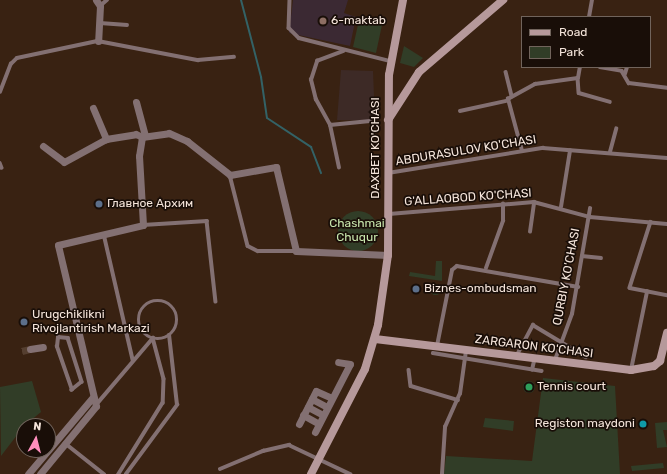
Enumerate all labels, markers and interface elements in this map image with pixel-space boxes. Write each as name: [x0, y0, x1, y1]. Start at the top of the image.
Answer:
place label: 6-maktab: [331, 14, 386, 28]
marker: 6-maktab: [318, 16, 328, 26]
legend: [521, 16, 651, 68]
text: Road: [559, 25, 587, 39]
text: Park: [559, 45, 584, 59]
street label: DAXBET KO'CHASI: [369, 97, 383, 199]
street label: ABDURASULOV KO'CHASI: [395, 133, 537, 169]
street label: G'ALLAOBOD KO'CHASI: [404, 186, 532, 210]
place label: Главное Архим: [107, 197, 193, 211]
marker: Главное Архим: [94, 199, 104, 209]
park label: Chashmai Chuqur: [329, 217, 385, 245]
street label: QURBIY KO'CHASI: [550, 227, 584, 327]
place label: Biznes-ombudsman: [424, 282, 537, 296]
marker: Biznes-ombudsman: [411, 284, 421, 294]
place label: Urugchiklikni Rivojlantirish Markazi: [32, 308, 150, 336]
marker: Urugchiklikni Rivojlantirish Markazi: [19, 317, 29, 327]
street label: ZARGARON KO'CHASI: [474, 333, 594, 361]
place label: Tennis court: [537, 380, 606, 394]
marker: Tennis court: [524, 382, 534, 392]
place label: Registon maydoni: [535, 417, 635, 431]
north arrow: [16, 418, 56, 458]
marker: Registon maydoni: [638, 419, 648, 429]
text: N: [33, 420, 42, 434]

